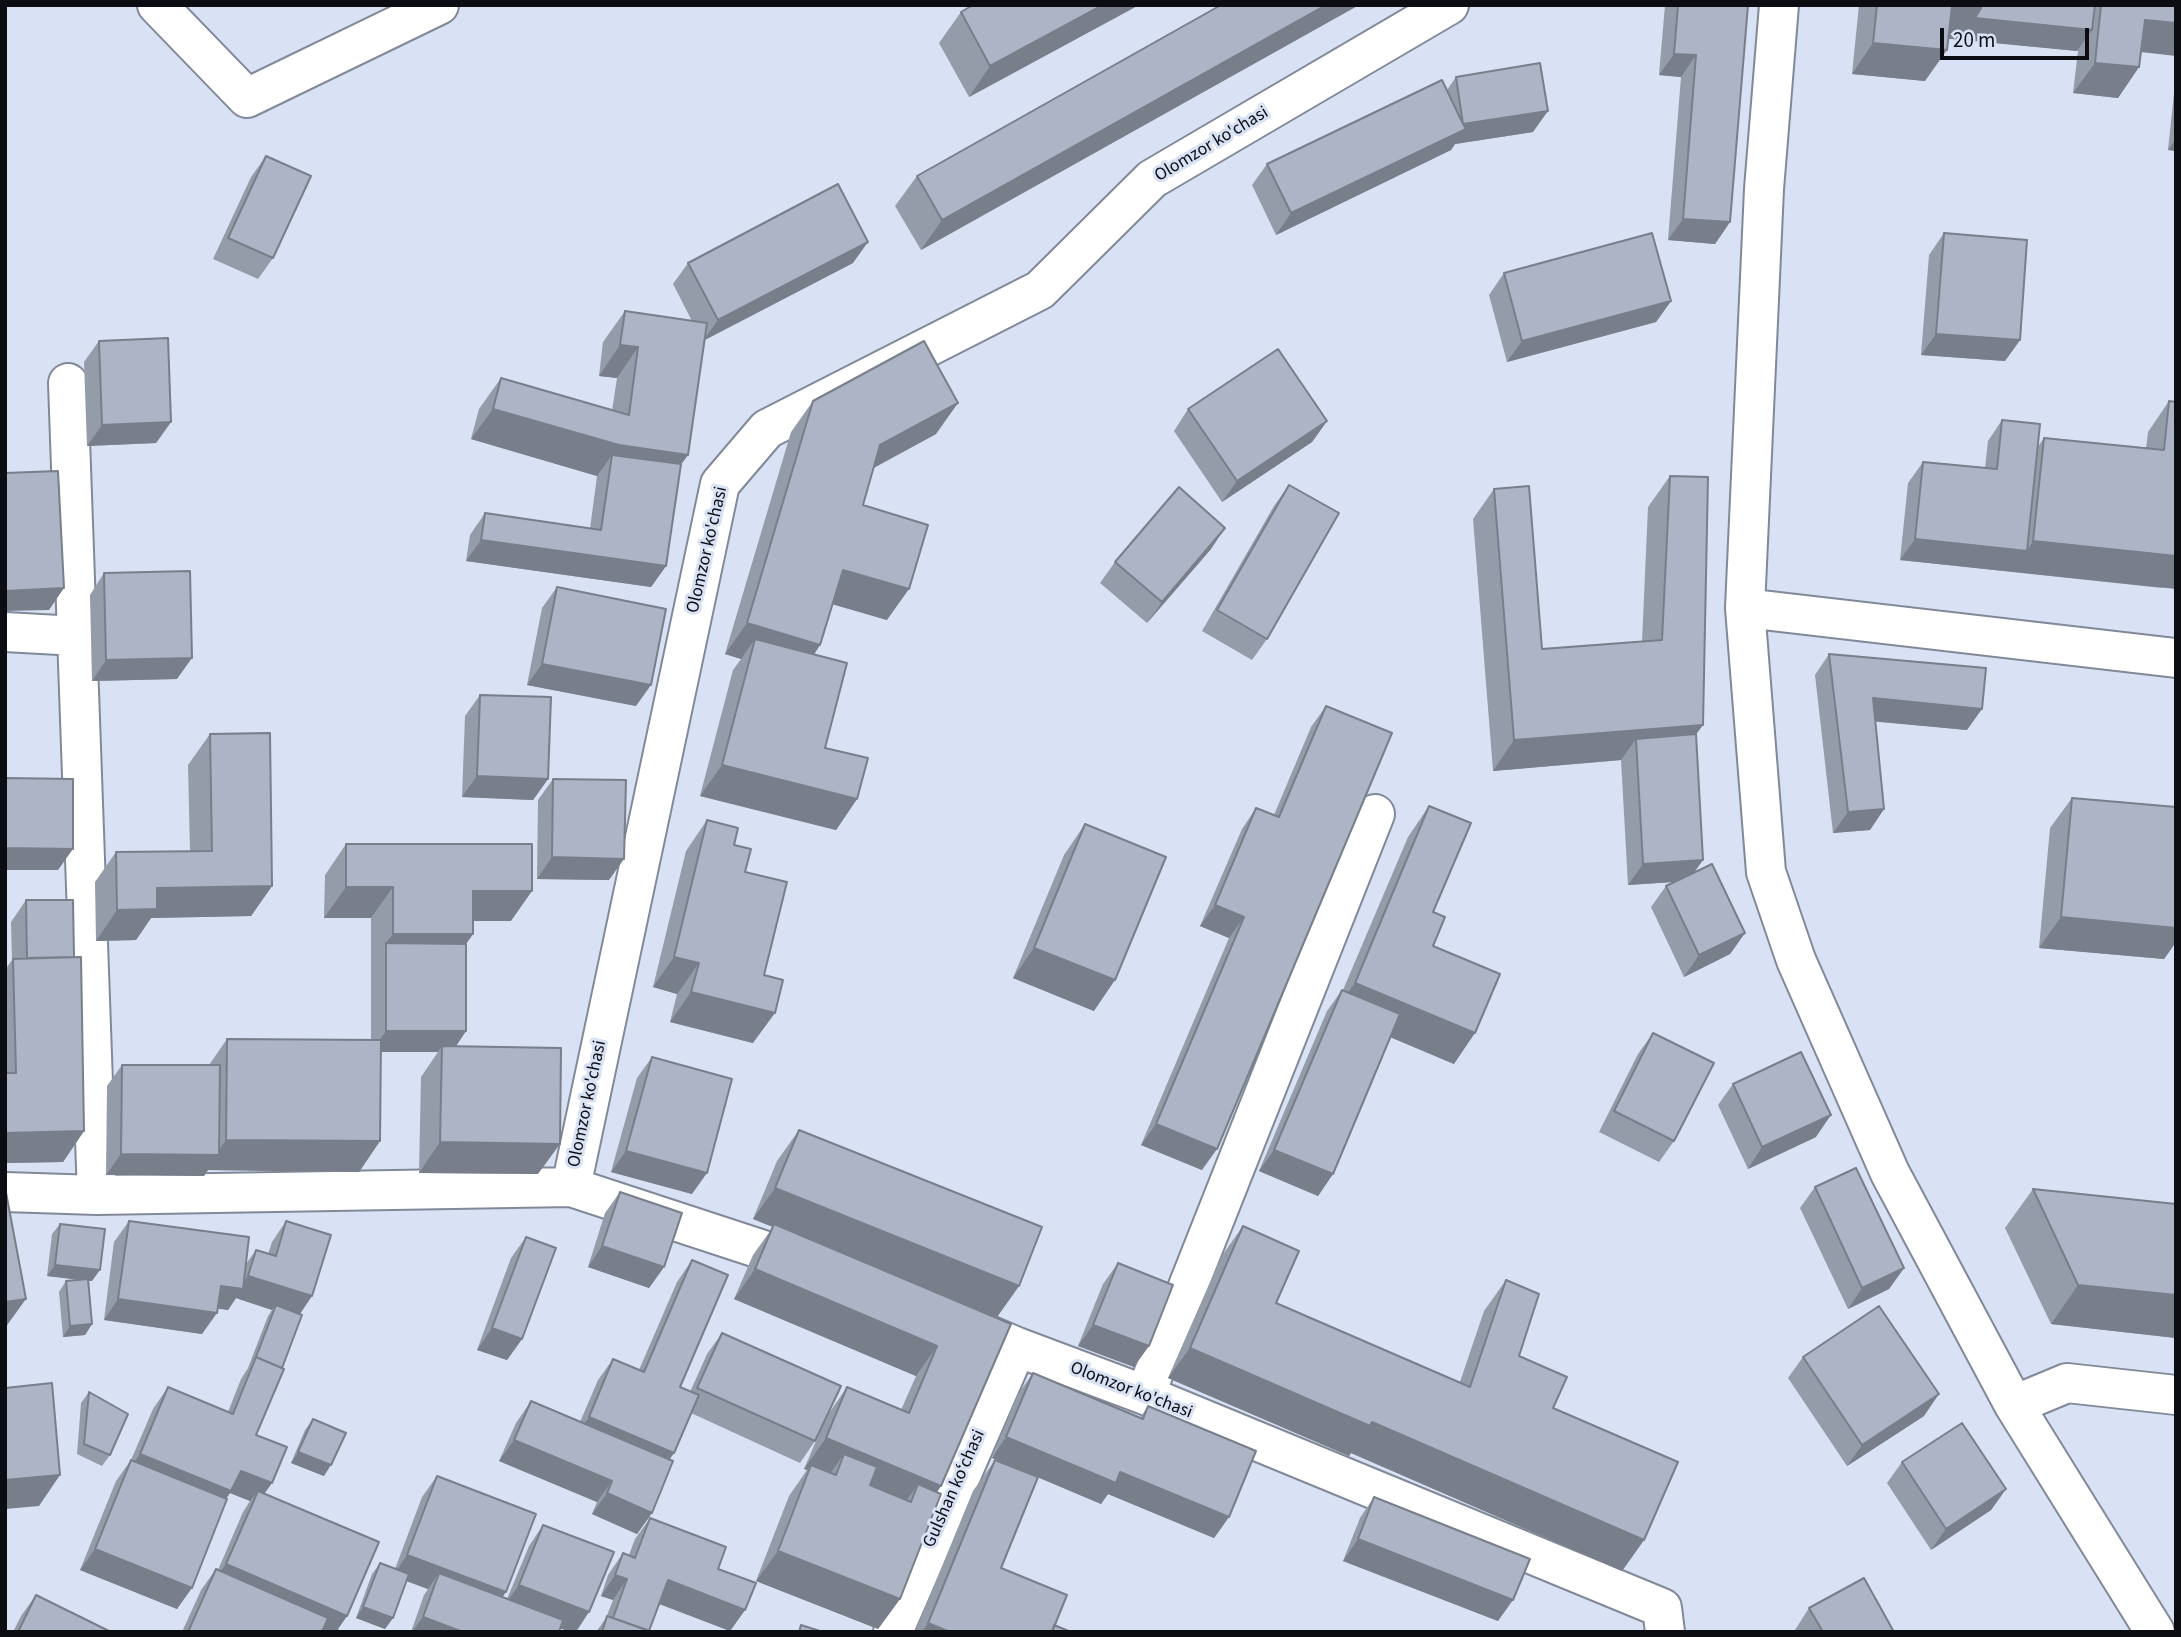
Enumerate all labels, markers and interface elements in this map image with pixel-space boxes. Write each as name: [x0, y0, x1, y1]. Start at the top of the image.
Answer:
scale bar: [1943, 14, 2092, 58]
text: 20 m: [1953, 25, 1995, 55]
street label: Olomzor ko'chasi: [1151, 102, 1273, 188]
street label: Olomzor ko'chasi: [683, 485, 733, 615]
street label: Olomzor ko'chasi: [564, 1039, 612, 1169]
street label: Olomzor ko'chasi: [1067, 1358, 1195, 1424]
street label: Gulshan koʻchasi: [919, 1427, 991, 1551]

